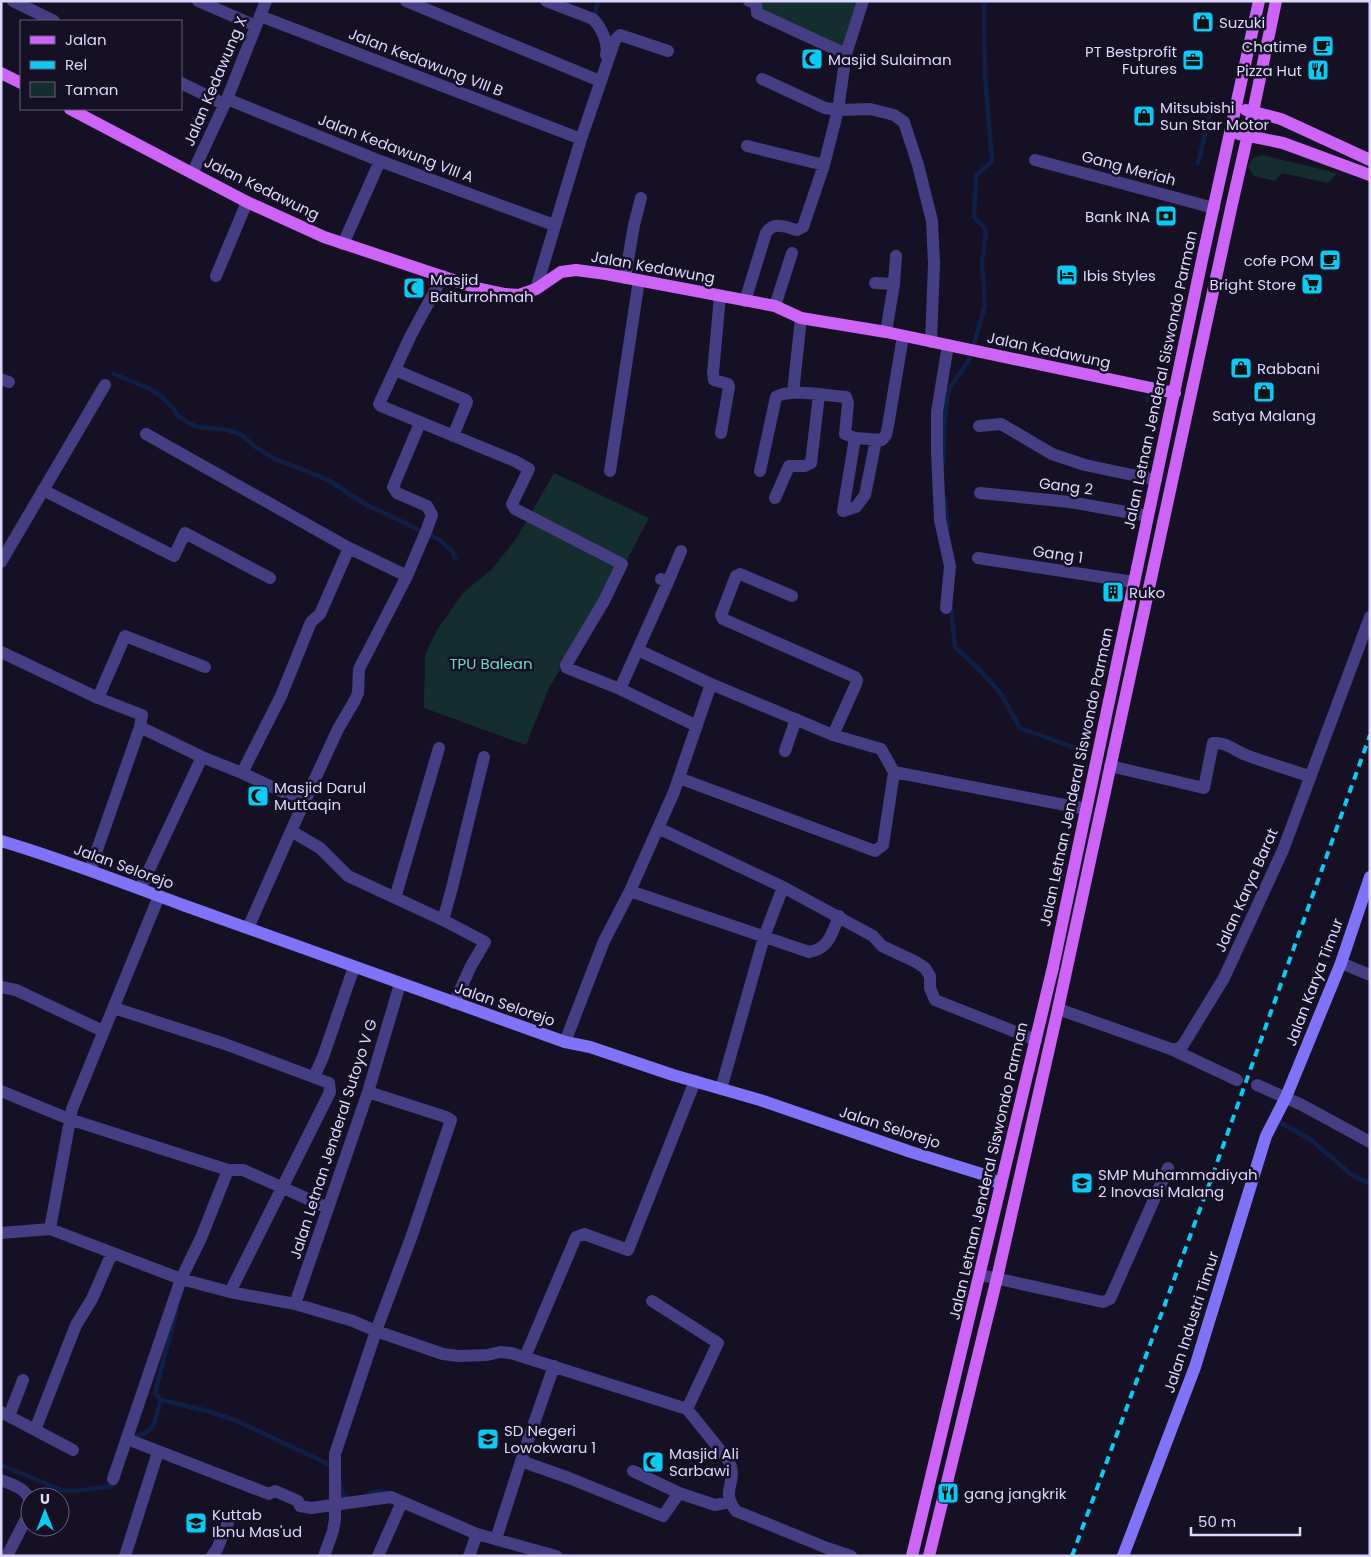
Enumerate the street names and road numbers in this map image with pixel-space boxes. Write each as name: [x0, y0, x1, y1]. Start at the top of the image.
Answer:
street label: Jalan Kedawung X: [178, 13, 252, 149]
street label: Jalan Kedawung VIII B: [346, 23, 506, 101]
street label: Jalan Kedawung VIII A: [315, 109, 477, 187]
street label: Gang Meriah: [1080, 145, 1178, 191]
street label: Jalan Kedawung: [201, 151, 323, 225]
street label: Jalan Letnan Jenderal Siswondo Parman: [1118, 229, 1202, 531]
street label: Jalan Kedawung: [589, 246, 717, 288]
street label: Jalan Kedawung: [985, 327, 1113, 373]
street label: Gang 2: [1038, 472, 1094, 500]
street label: Gang 1: [1032, 540, 1084, 568]
street label: Jalan Letnan Jenderal Siswondo Parman: [1034, 626, 1118, 928]
street label: Jalan Karya Barat: [1209, 825, 1283, 955]
street label: Jalan Selorejo: [71, 838, 177, 894]
street label: Jalan Karya Timur: [1280, 915, 1348, 1049]
street label: Jalan Selorejo: [452, 977, 558, 1031]
street label: Jalan Letnan Jenderal Sutoyo V G: [284, 1016, 382, 1262]
street label: Jalan Letnan Jenderal Siswondo Parman: [943, 1020, 1033, 1322]
street label: Jalan Selorejo: [837, 1101, 943, 1153]
street label: Jalan Industri Timur: [1158, 1248, 1224, 1395]

